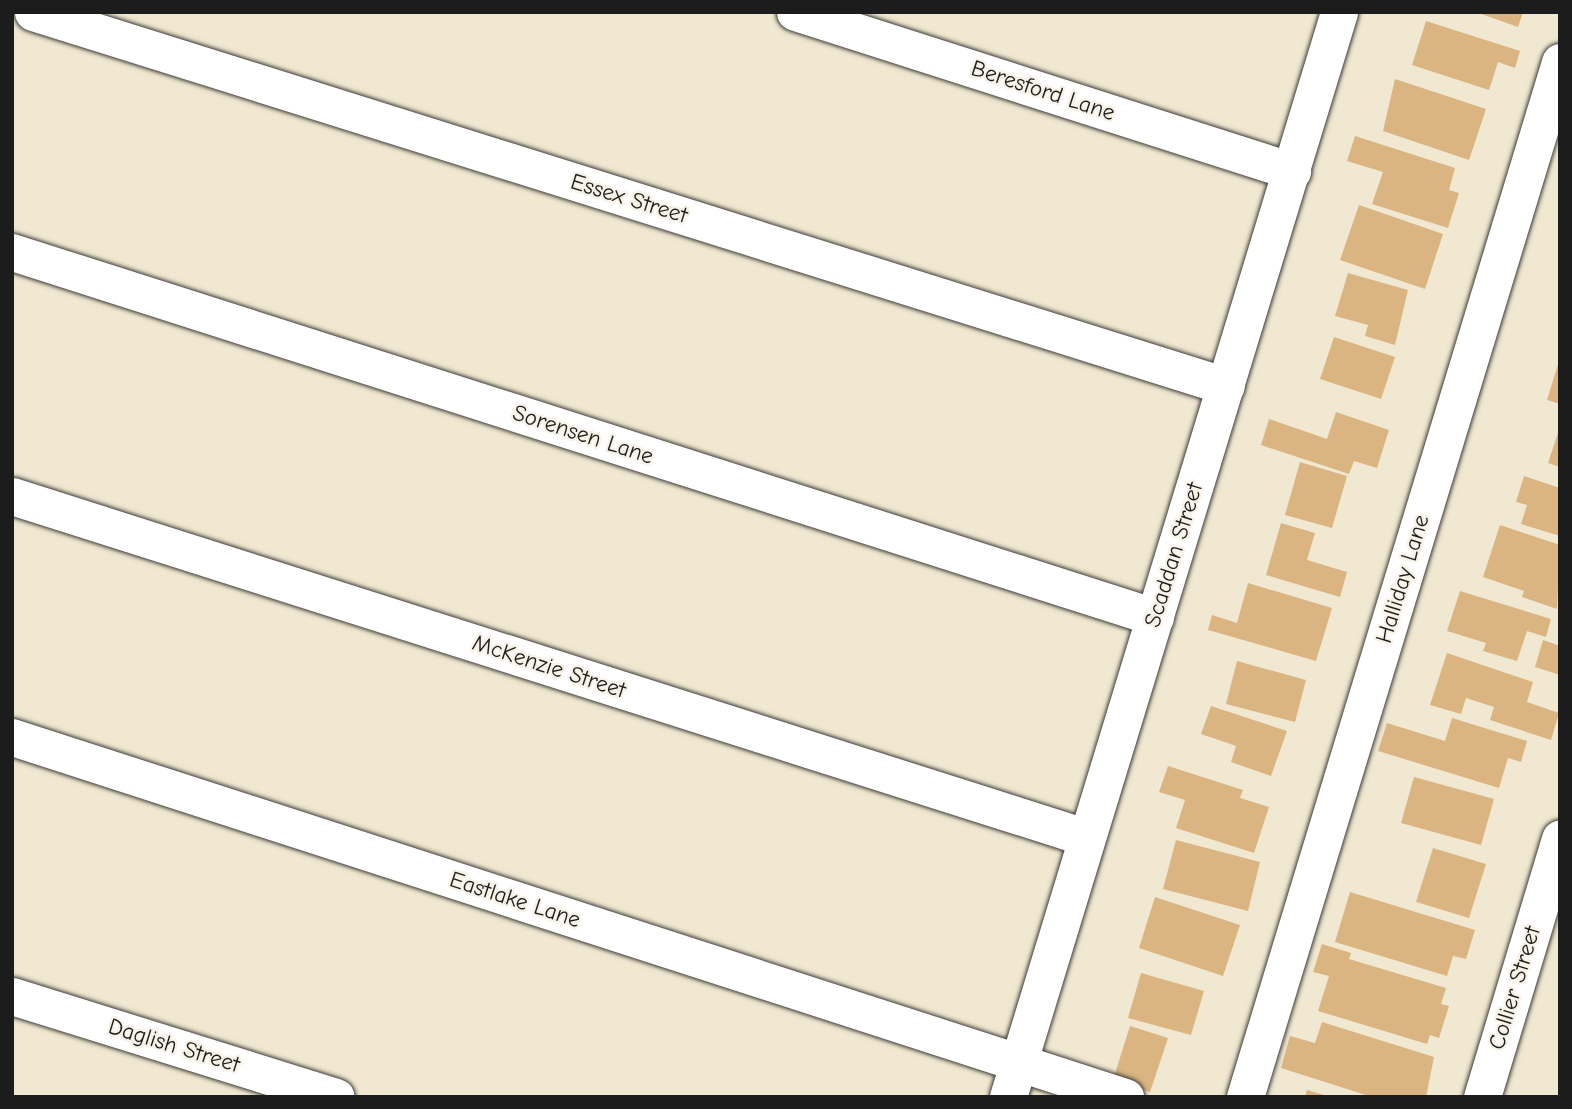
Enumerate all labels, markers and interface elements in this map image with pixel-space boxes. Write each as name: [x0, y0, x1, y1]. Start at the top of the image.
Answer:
street label: Beresford Lane: [968, 55, 1118, 127]
street label: Essex Street: [567, 168, 691, 230]
street label: Sorensen Lane: [509, 399, 657, 471]
street label: Scaddan Street: [1139, 479, 1209, 631]
street label: Halliday Lane: [1370, 511, 1436, 647]
street label: McKenzie Street: [469, 629, 629, 705]
street label: Eastlake Lane: [446, 866, 584, 934]
street label: Collier Street: [1483, 923, 1547, 1053]
street label: Daglish Street: [105, 1013, 243, 1079]

